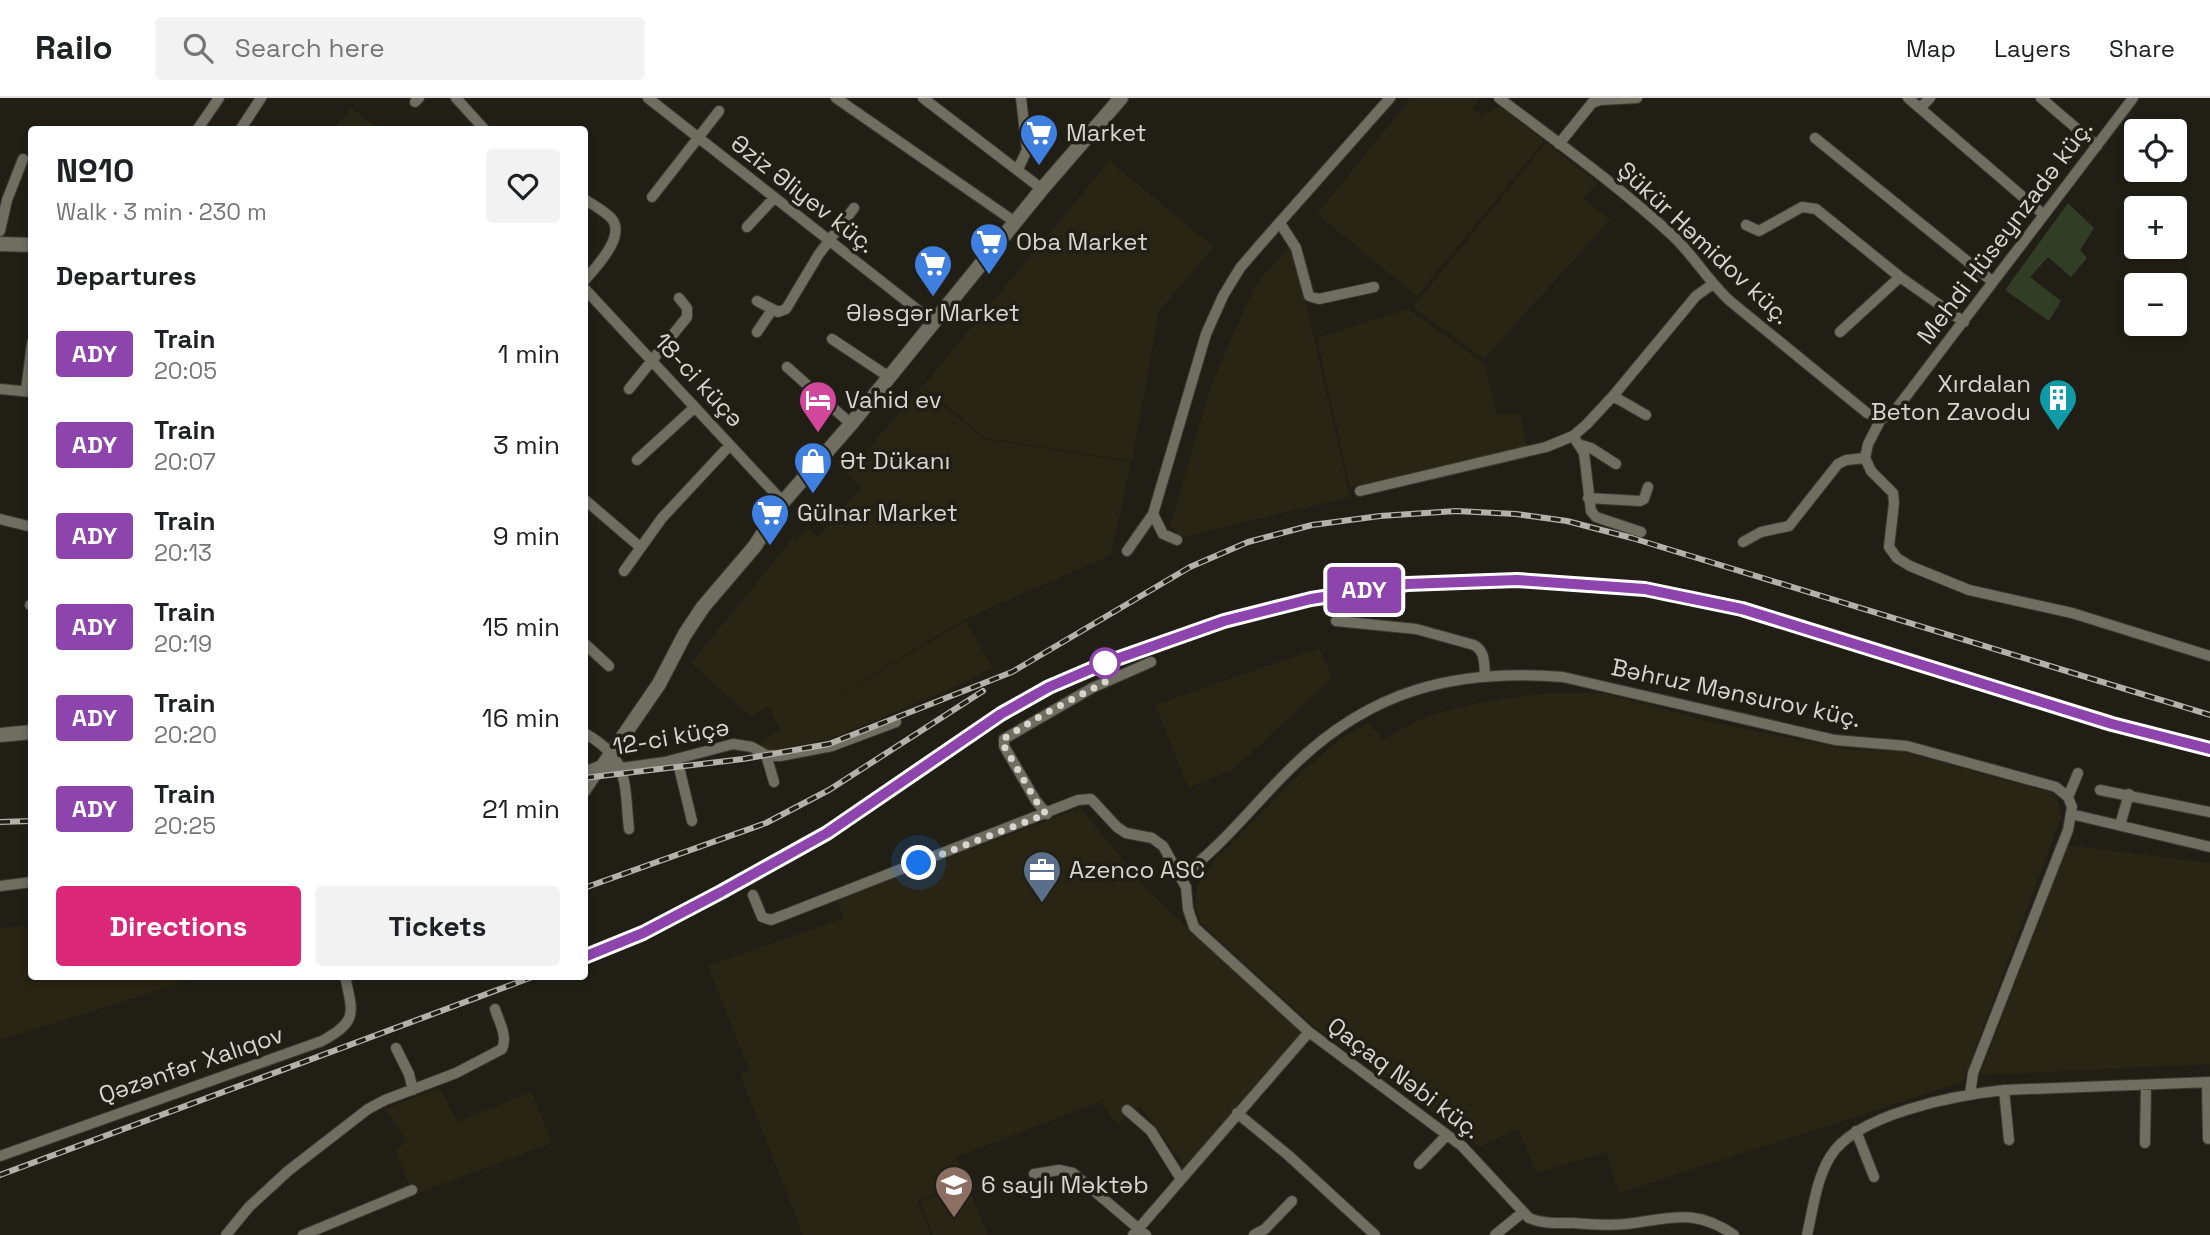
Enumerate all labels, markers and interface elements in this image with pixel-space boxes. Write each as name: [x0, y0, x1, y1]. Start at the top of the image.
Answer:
search box: [155, 17, 645, 80]
text: Railo: [35, 27, 113, 69]
icon: search: [179, 29, 217, 67]
text: Search here: [235, 31, 385, 65]
text: Map: [1906, 33, 1956, 64]
text: Layers: [1994, 33, 2071, 64]
text: Share: [2109, 33, 2175, 64]
supermarket icon: Market: [1018, 112, 1060, 167]
street label: Mehdi Hüseynzadə küç.: [1910, 113, 2099, 350]
place label: Market: [1066, 117, 1147, 148]
map controls: [2124, 119, 2187, 336]
button: locate: [2124, 119, 2187, 182]
street label: Əziz Əliyev küç.: [725, 127, 882, 260]
button: heart: [486, 149, 560, 223]
text: №10: [56, 150, 134, 192]
street label: Şükür Həmidov küç.: [1611, 154, 1797, 331]
button: +: [2124, 196, 2187, 259]
text: Walk · 3 min · 230 m: [56, 197, 267, 227]
supermarket icon: Oba Market: [968, 221, 1010, 276]
place label: Oba Market: [1016, 226, 1148, 257]
supermarket icon: Ələsgər Market: [912, 243, 954, 298]
text: Departures: [56, 259, 197, 293]
button: −: [2124, 273, 2187, 336]
place label: Ələsgər Market: [846, 297, 1020, 328]
text: Train: [154, 322, 215, 356]
street label: 18-ci küçə: [648, 326, 751, 434]
text: 1 min: [498, 337, 560, 371]
text: ADY: [72, 338, 117, 369]
text: 20:05: [154, 356, 217, 386]
place label: Xırdalan Beton Zavodu: [1871, 368, 2031, 427]
building icon: Xırdalan Beton Zavodu: [2037, 377, 2079, 432]
hotel icon: Vahid ev: [797, 379, 839, 434]
place label: Vahid ev: [845, 384, 942, 415]
text: Train: [154, 413, 215, 447]
text: 3 min: [493, 428, 560, 462]
text: ADY: [72, 429, 117, 460]
shop icon: Ət Dükanı: [792, 440, 834, 495]
place label: Ət Dükanı: [840, 445, 950, 476]
text: 20:07: [154, 447, 216, 477]
supermarket icon: Gülnar Market: [749, 492, 791, 547]
place label: Gülnar Market: [797, 497, 958, 528]
text: Train: [154, 504, 215, 538]
text: 9 min: [493, 519, 560, 553]
text: ADY: [72, 520, 117, 551]
text: 20:13: [154, 538, 212, 568]
line badge: ADY: [1324, 567, 1404, 613]
text: ADY: [1341, 574, 1387, 605]
text: Train: [154, 595, 215, 629]
text: 15 min: [482, 610, 560, 644]
text: ADY: [72, 611, 117, 642]
text: 20:19: [154, 629, 212, 659]
unlabelled marker: [1090, 648, 1120, 678]
street label: Bəhruz Mənsurov küç.: [1609, 651, 1864, 734]
text: Train: [154, 686, 215, 720]
text: 16 min: [482, 701, 560, 735]
text: ADY: [72, 702, 117, 733]
street label: 12-ci küçə: [610, 711, 732, 762]
text: 20:20: [154, 720, 217, 750]
text: Train: [154, 777, 215, 811]
text: 21 min: [482, 792, 560, 826]
text: ADY: [72, 793, 117, 824]
text: 20:25: [154, 811, 216, 841]
your location: [901, 845, 936, 880]
office icon: Azenco ASC: [1021, 849, 1063, 904]
place label: Azenco ASC: [1069, 854, 1205, 885]
button: Directions: [56, 886, 301, 966]
button: Tickets: [315, 886, 560, 966]
street label: Qaçaq Nəbi küç.: [1321, 1010, 1487, 1145]
street label: Qəzənfər Xalıqov: [94, 1018, 287, 1111]
school or university icon: 6 saylı Məktəb: [933, 1164, 975, 1219]
place label: 6 saylı Məktəb: [981, 1169, 1149, 1200]

